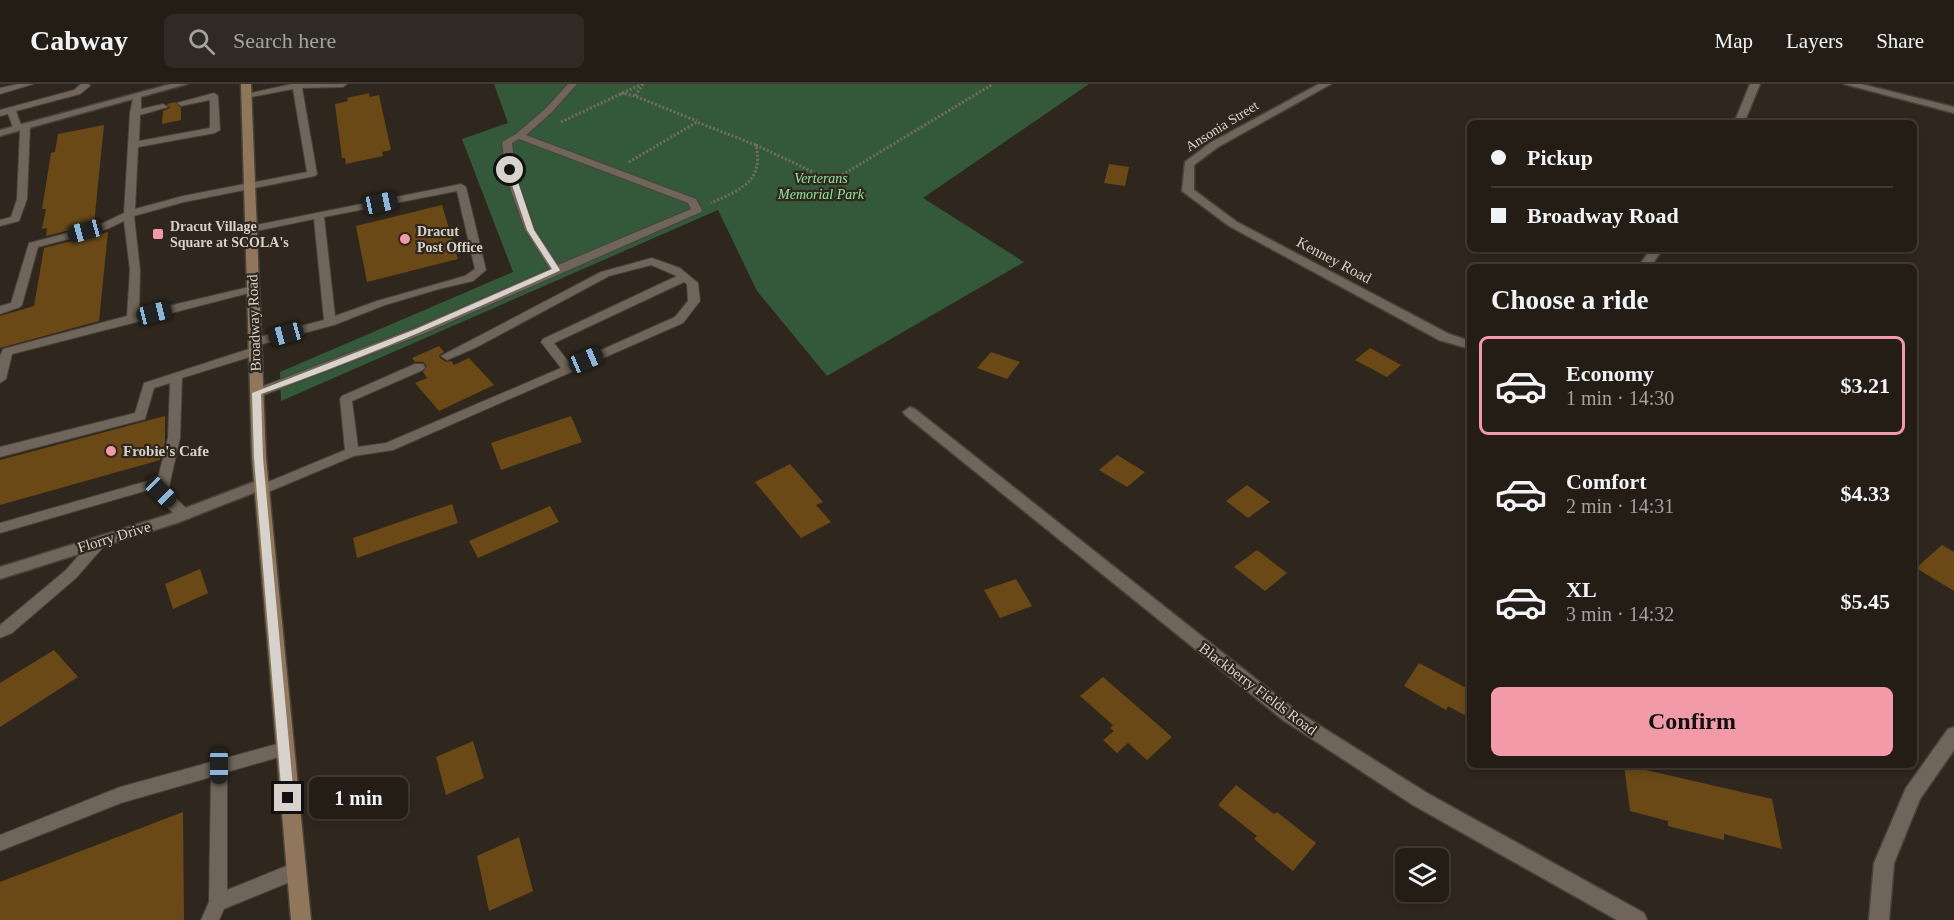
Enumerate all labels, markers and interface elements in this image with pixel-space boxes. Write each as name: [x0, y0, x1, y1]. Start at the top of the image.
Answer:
search box: [164, 14, 584, 68]
text: Cabway: [30, 25, 128, 56]
icon: search: [185, 25, 218, 58]
text: Search here: [233, 28, 336, 53]
text: Map: [1715, 29, 1753, 53]
text: Layers: [1786, 29, 1843, 53]
text: Share: [1876, 29, 1924, 53]
street label: Ansonia Street: [1183, 98, 1261, 154]
text: Pickup: [1527, 145, 1593, 170]
route start: [496, 156, 523, 183]
park label: Verterans Memorial Park: [777, 171, 865, 202]
car: [361, 190, 399, 216]
text: Broadway Road: [1527, 203, 1679, 228]
car: [65, 218, 105, 244]
place label: Dracut Village Square at SCOLA's: [170, 219, 289, 250]
place label: Dracut Post Office: [417, 224, 483, 255]
marker: Dracut Village Square at SCOLA's: [151, 227, 165, 241]
marker: Dracut Post Office: [398, 232, 412, 246]
street label: Kenney Road: [1294, 234, 1374, 287]
street label: Broadway Road: [244, 274, 264, 372]
text: Choose a ride: [1491, 285, 1649, 315]
car: [134, 300, 174, 326]
car: [266, 321, 306, 347]
car: [566, 345, 606, 375]
icon: car: [1494, 359, 1548, 413]
text: Economy: [1566, 361, 1654, 386]
text: $3.21: [1841, 373, 1890, 398]
text: 1 min · 14:30: [1566, 387, 1674, 409]
place label: Frobie's Cafe: [123, 443, 209, 459]
marker: Frobie's Cafe: [104, 444, 118, 458]
icon: car: [1494, 467, 1548, 521]
text: Comfort: [1566, 469, 1647, 494]
car: [142, 473, 180, 511]
text: $4.33: [1841, 481, 1890, 506]
text: 2 min · 14:31: [1566, 495, 1674, 517]
street label: Florry Drive: [76, 518, 153, 556]
icon: car: [1494, 575, 1548, 629]
text: XL: [1566, 577, 1597, 602]
text: $5.45: [1841, 589, 1890, 614]
text: 3 min · 14:32: [1566, 603, 1674, 625]
street label: Blackberry Fields Road: [1196, 640, 1320, 739]
button: Confirm: [1491, 687, 1893, 756]
car: [210, 748, 228, 784]
callout: 1 min: [309, 777, 408, 819]
route end: [274, 784, 301, 811]
text: 1 min: [334, 787, 383, 809]
map controls: [1395, 848, 1449, 902]
button: layers: [1395, 848, 1449, 902]

